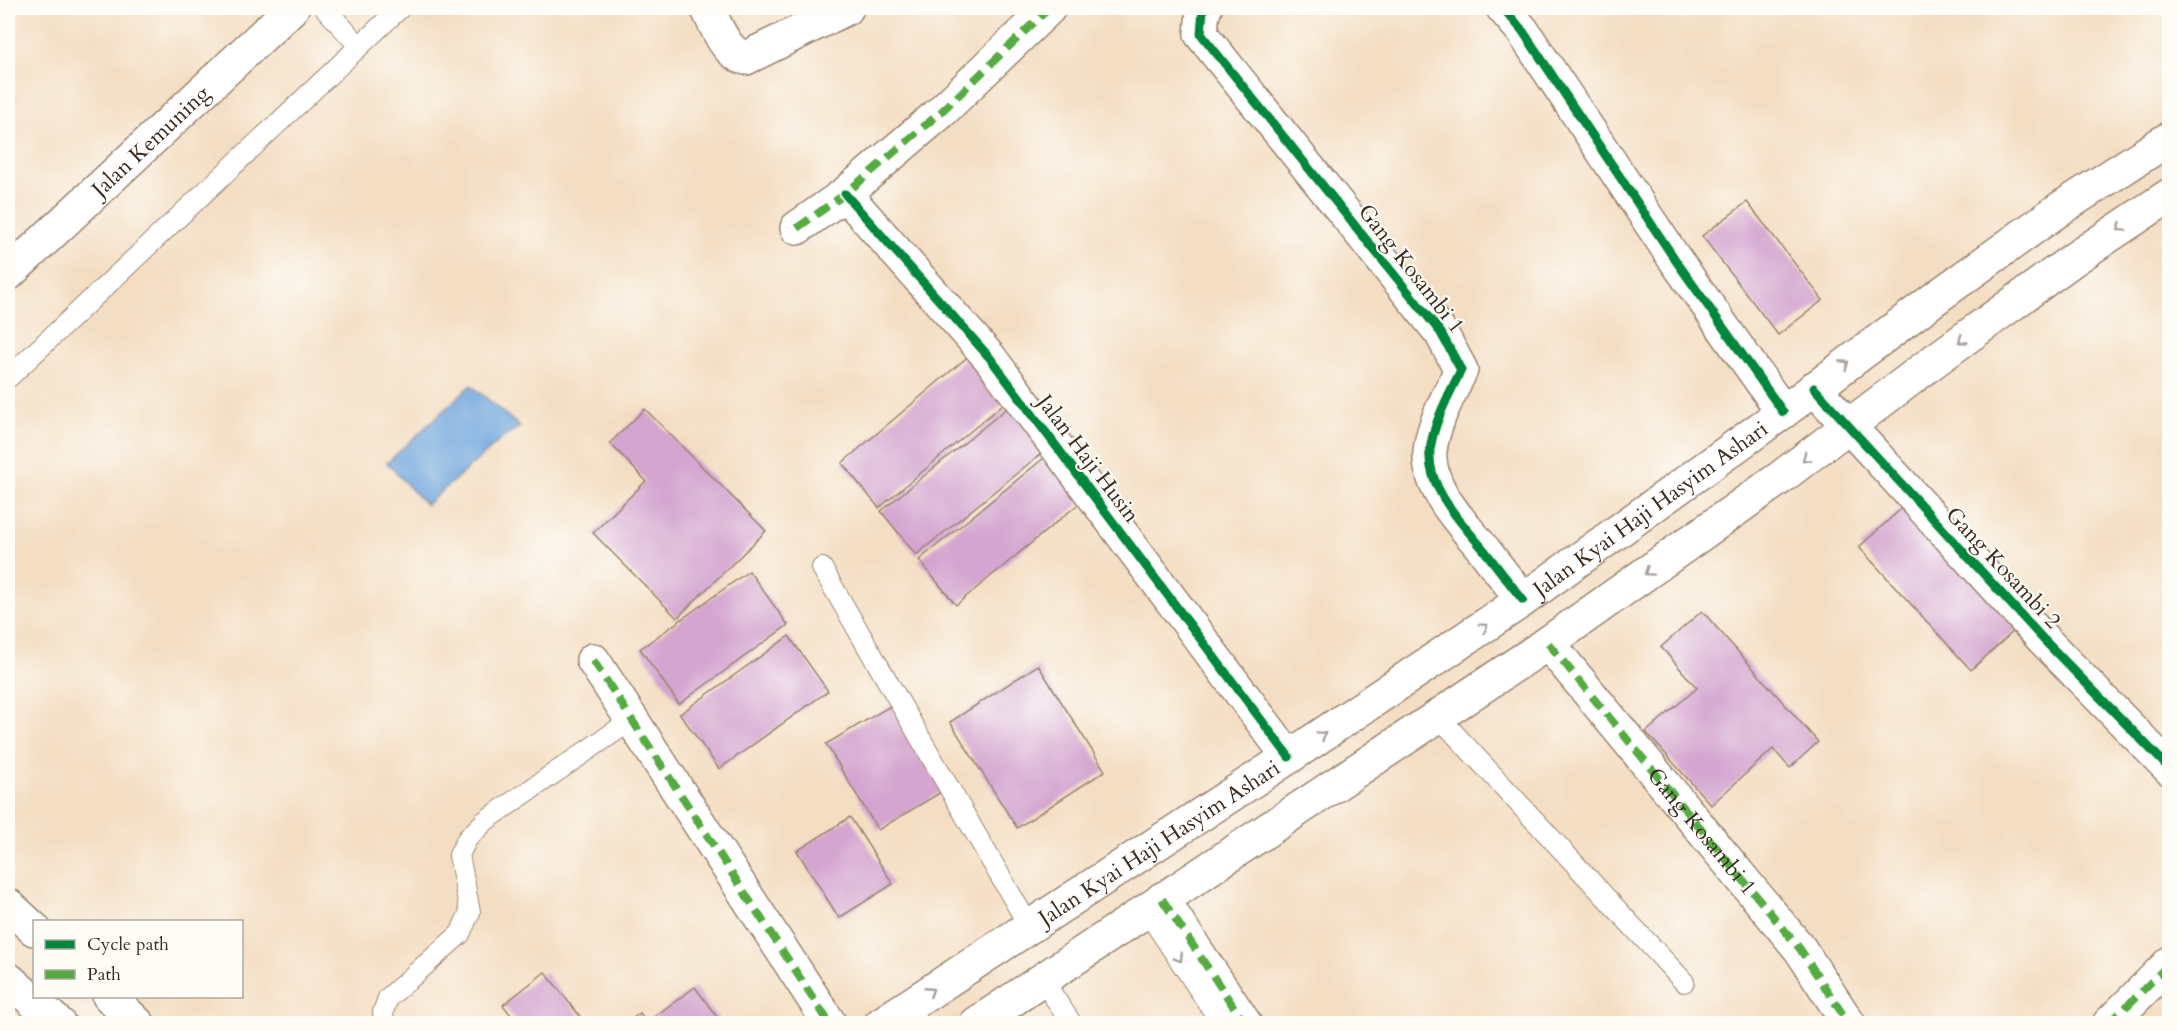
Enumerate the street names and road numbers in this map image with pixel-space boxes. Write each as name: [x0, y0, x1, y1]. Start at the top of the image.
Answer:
street label: Jalan Kemuning: [83, 78, 217, 206]
street label: Gang Kosambi 1: [1351, 198, 1471, 340]
street label: Jalan Haji Husin: [1028, 386, 1147, 529]
street label: Jalan Kyai Haji Hasyim Ashari: [1525, 414, 1774, 606]
street label: Gang Kosambi 2: [1939, 500, 2068, 635]
street label: Jalan Kyai Haji Hasyim Ashari: [1030, 753, 1286, 935]
street label: Gang Kosambi 1: [1640, 761, 1763, 901]

